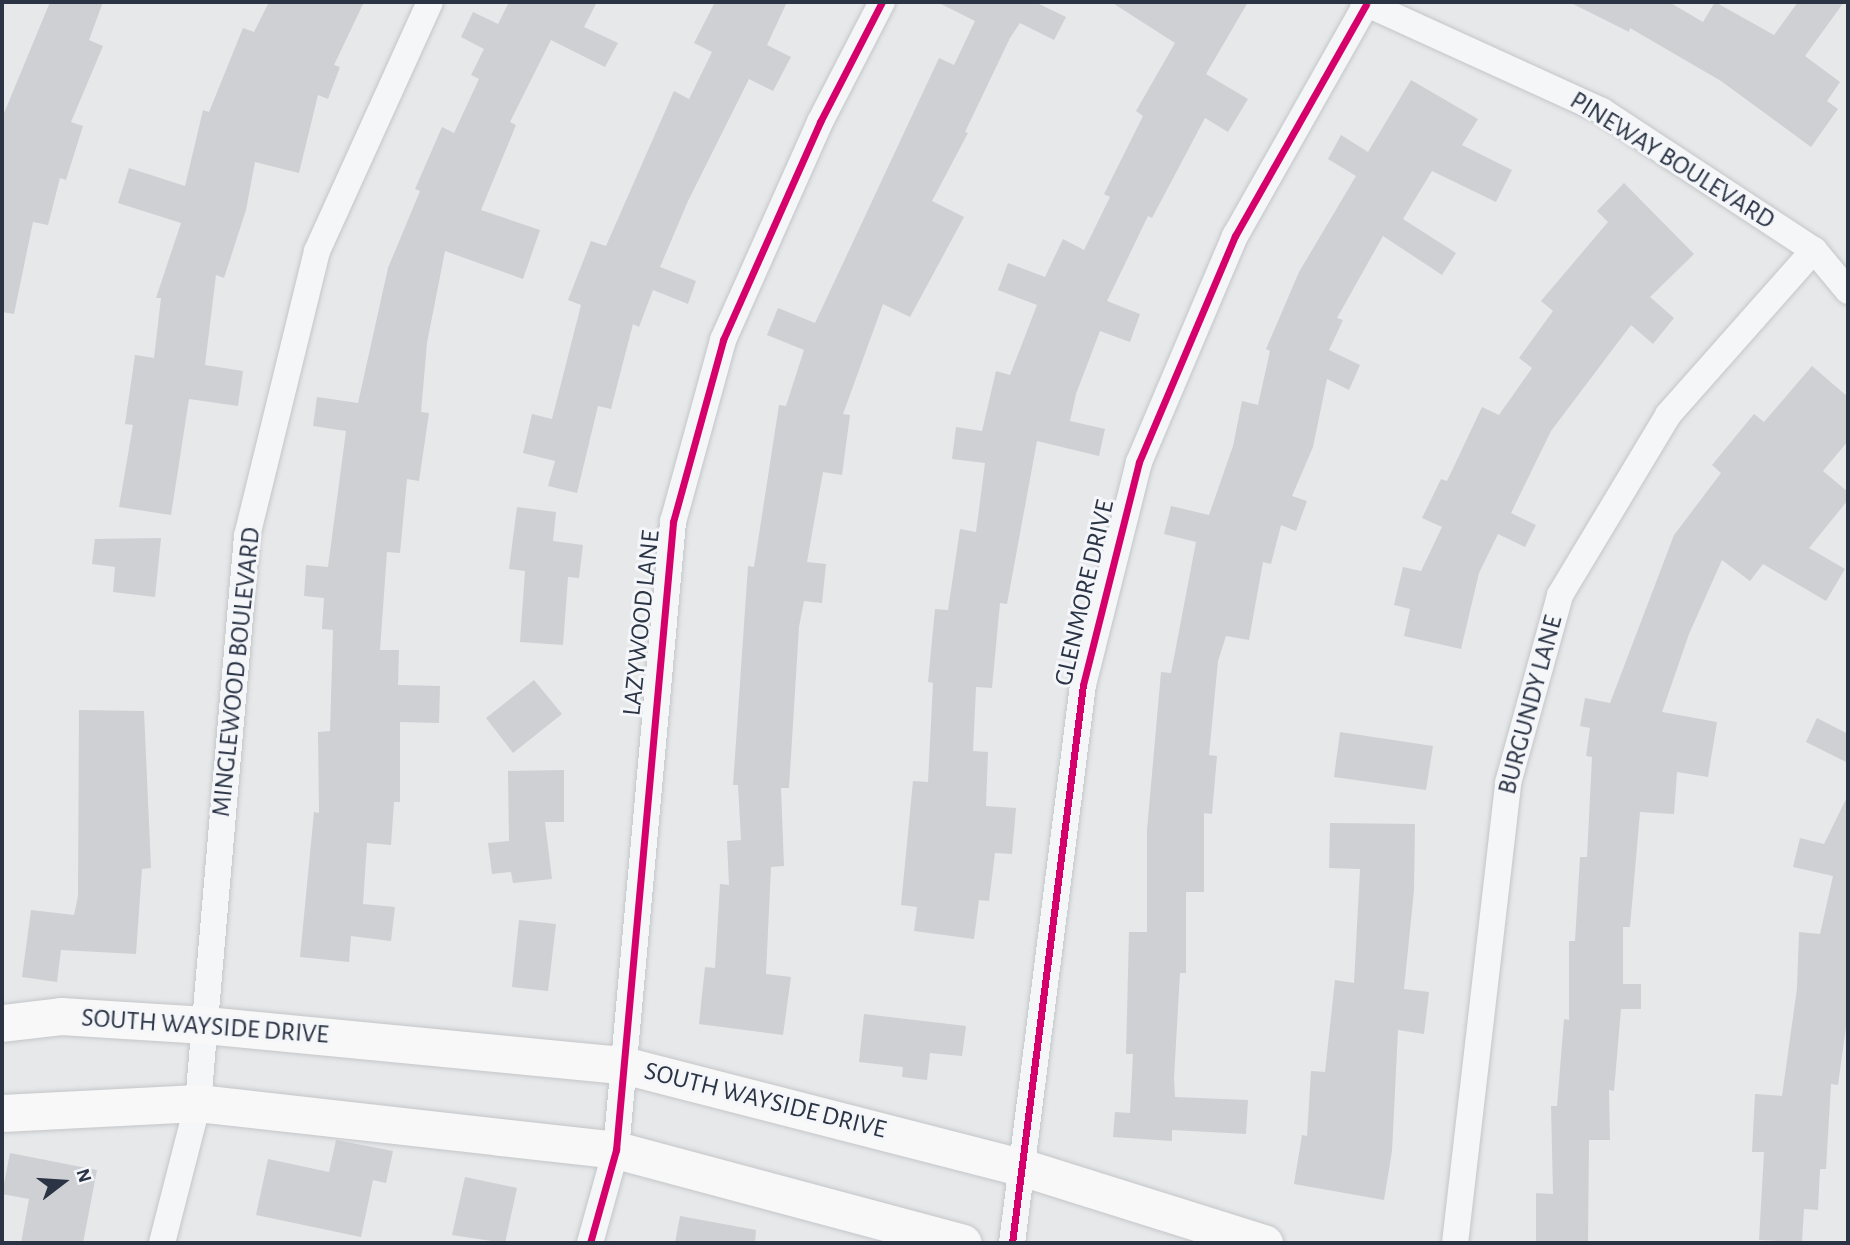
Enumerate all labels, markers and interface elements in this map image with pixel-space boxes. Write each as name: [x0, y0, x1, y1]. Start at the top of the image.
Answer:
street label: PINEWAY BOULEVARD: [1564, 85, 1780, 237]
street label: GLENMORE DRIVE: [1048, 497, 1122, 689]
street label: MINGLEWOOD BOULEVARD: [206, 526, 268, 818]
street label: LAZYWOOD LANE: [617, 529, 667, 717]
street label: BURGUNDY LANE: [1492, 612, 1570, 798]
street label: SOUTH WAYSIDE DRIVE: [80, 1003, 330, 1051]
street label: SOUTH WAYSIDE DRIVE: [641, 1056, 889, 1146]
north arrow: [28, 1147, 98, 1217]
text: N: [73, 1167, 95, 1185]

